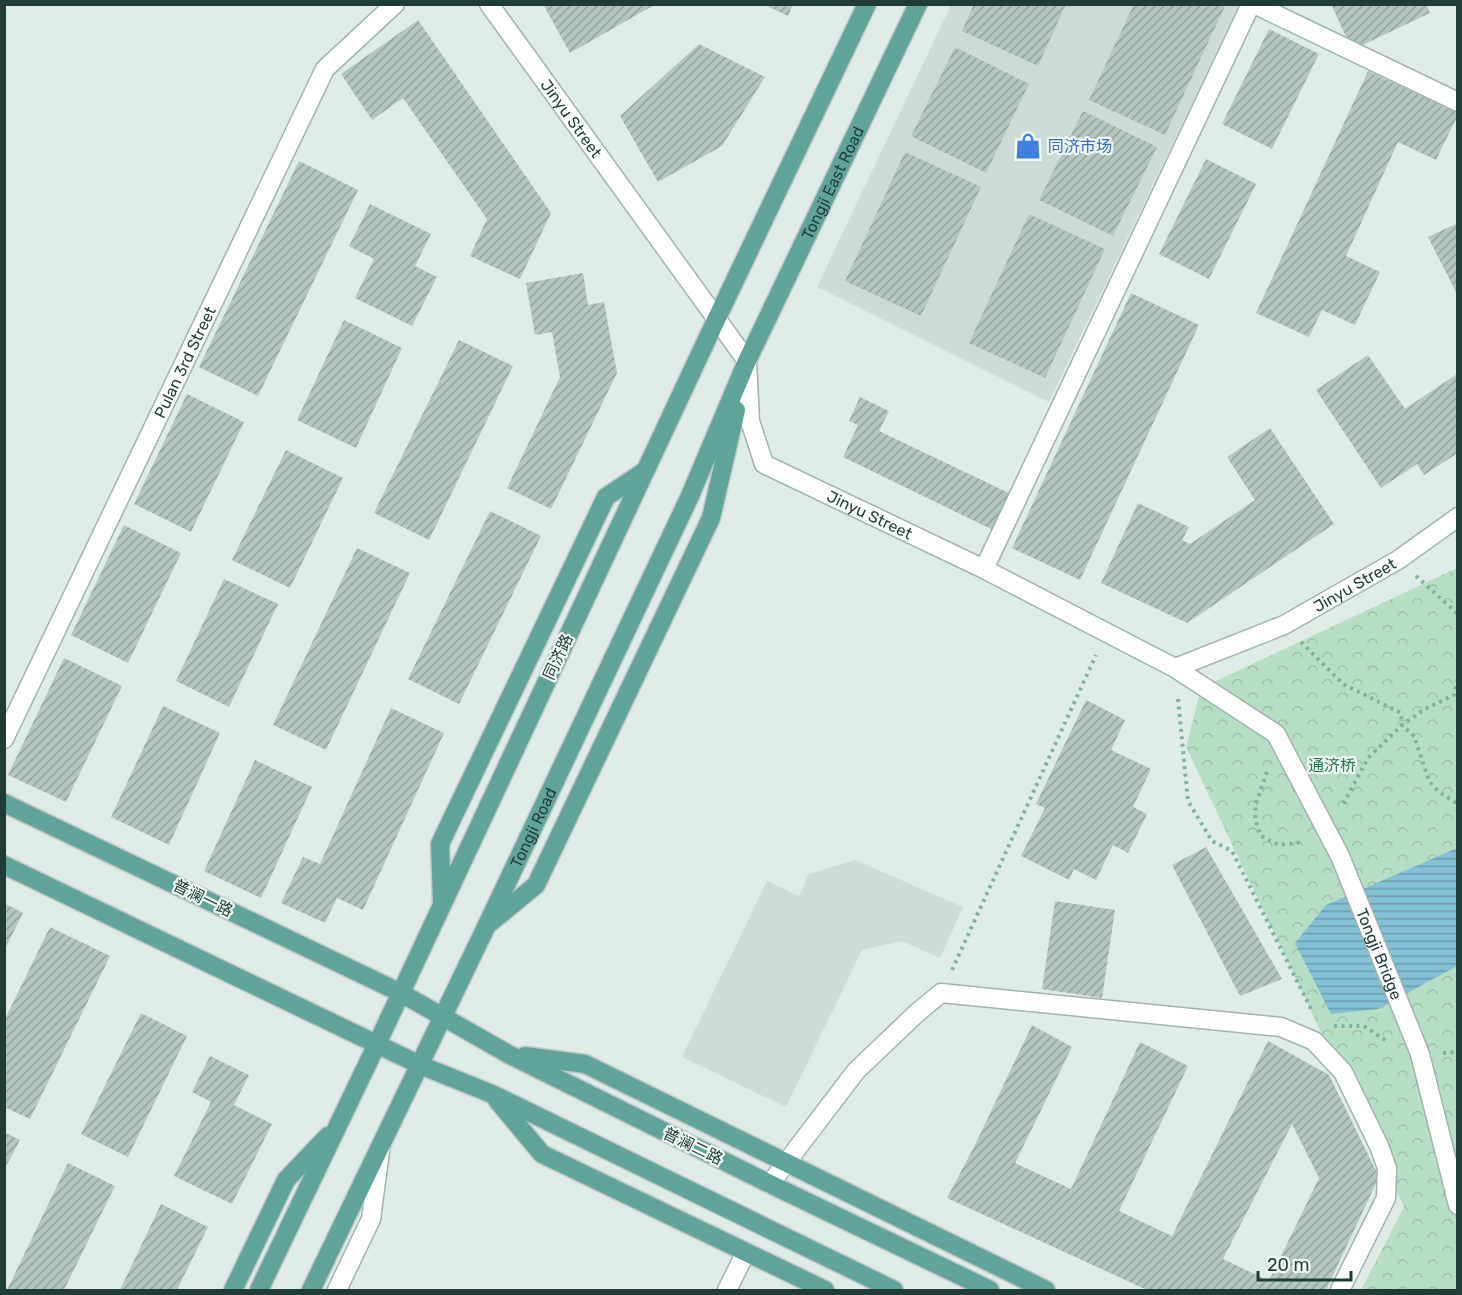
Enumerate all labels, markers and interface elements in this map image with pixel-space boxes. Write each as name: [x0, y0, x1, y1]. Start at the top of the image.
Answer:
street label: Jinyu Street: [537, 75, 606, 161]
street label: Tongji East Road: [797, 123, 868, 242]
shop icon: 同济市场: [1013, 131, 1043, 161]
place label: 同济市场: [1048, 137, 1112, 156]
street label: Pulan 3rd Street: [150, 303, 219, 421]
street label: Jinyu Street: [824, 486, 915, 543]
street label: Jinyu Street: [1310, 554, 1399, 616]
street label: 同济路: [539, 631, 577, 683]
park label: 通济桥: [1308, 756, 1356, 775]
street label: Tongji Road: [506, 785, 560, 871]
street label: 普澜一路: [170, 875, 236, 921]
street label: Tongji Bridge: [1353, 905, 1407, 1002]
street label: 普澜二路: [660, 1123, 726, 1169]
scale bar: [1258, 1244, 1351, 1282]
text: 20 m: [1267, 1254, 1309, 1276]

